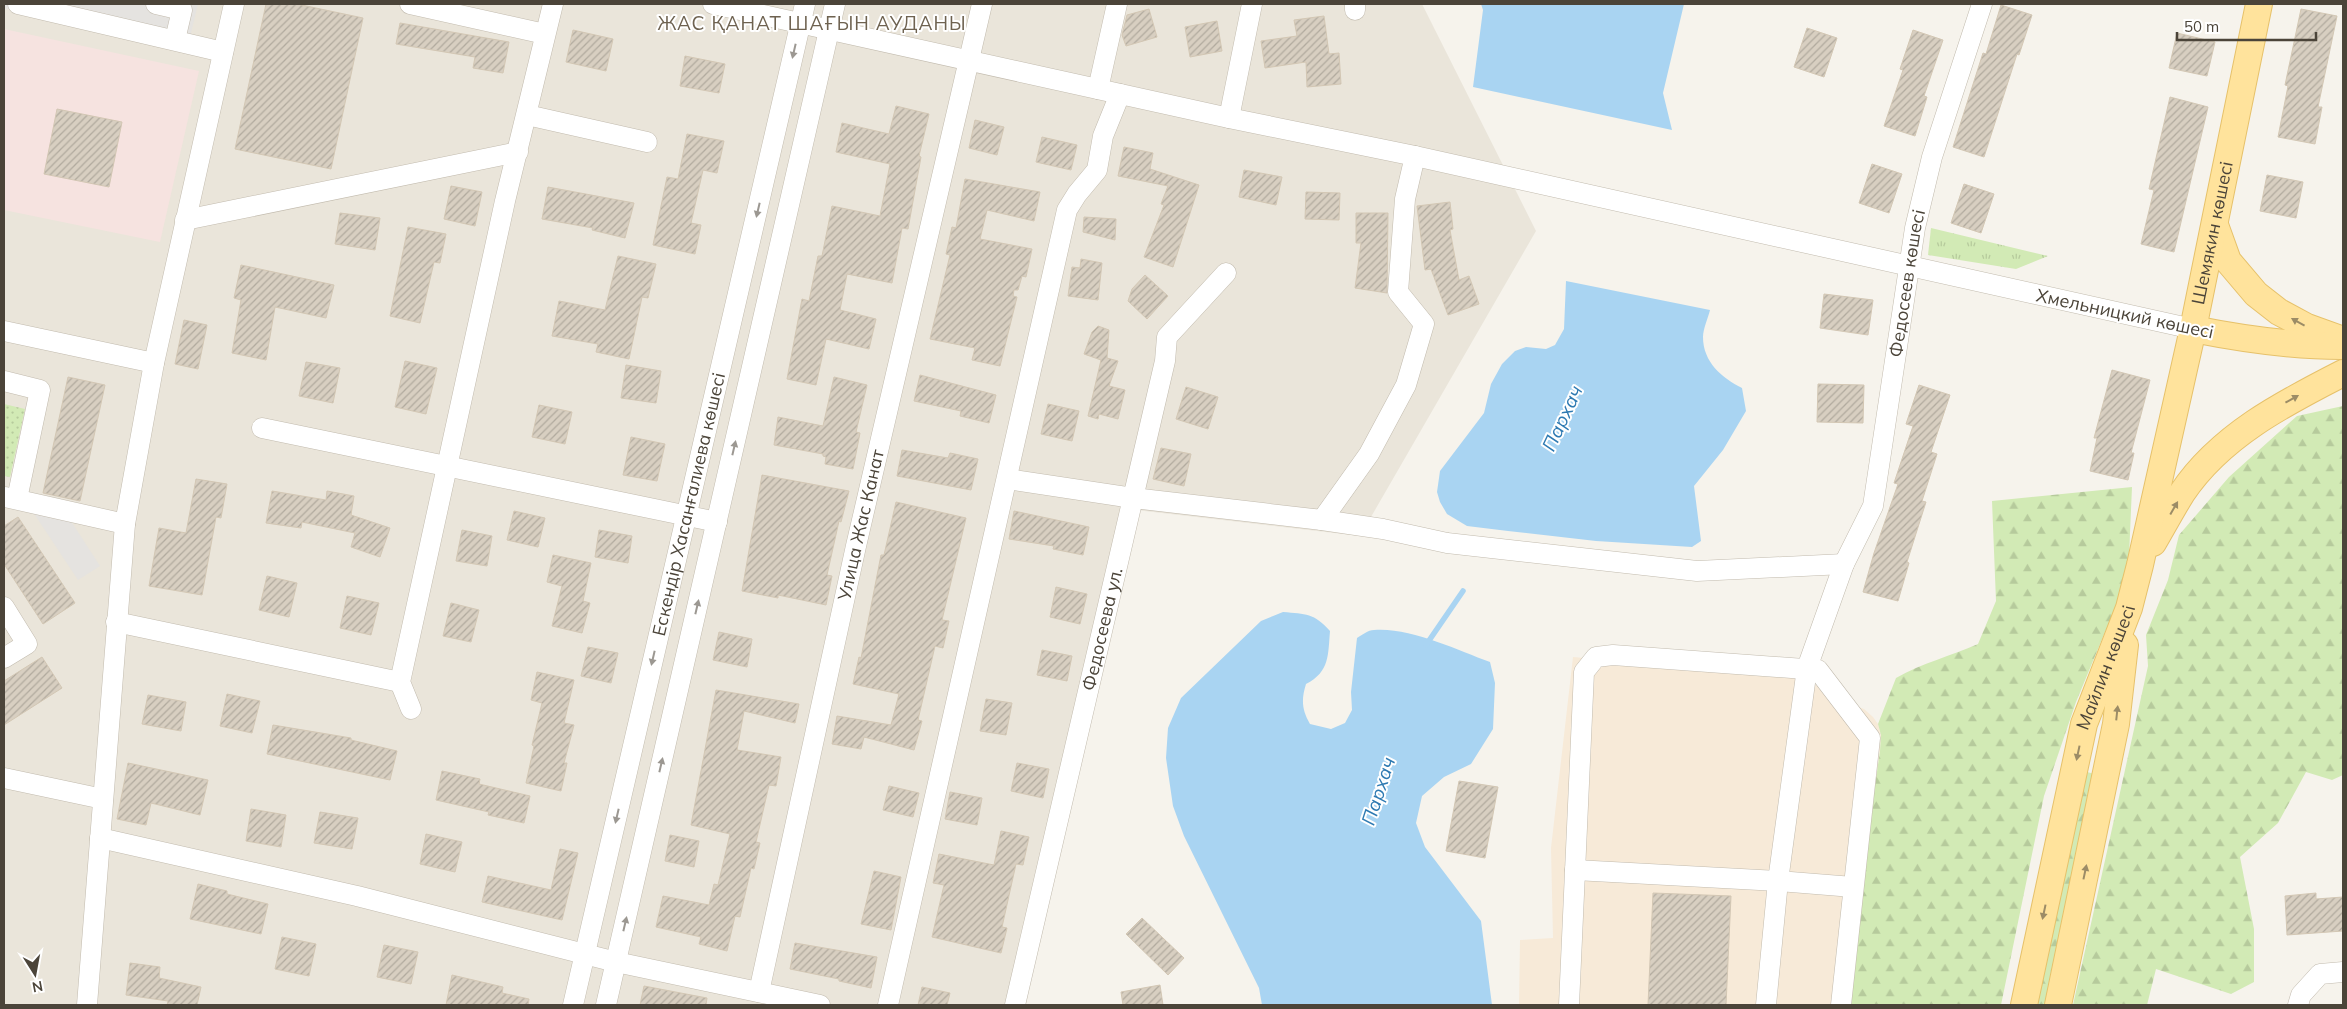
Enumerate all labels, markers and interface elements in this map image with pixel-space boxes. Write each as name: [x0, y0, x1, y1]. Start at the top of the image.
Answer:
scale bar: [2177, 10, 2316, 42]
district label: ЖАС ҚАНАТ ШАҒЫН АУДАНЫ: [657, 11, 967, 35]
text: 50 m: [2184, 17, 2219, 36]
one-way arrow: [790, 44, 798, 59]
street label: Шемякин көшесі: [2186, 159, 2238, 307]
one-way arrow: [753, 202, 761, 218]
street label: Федосеев көшесі: [1884, 207, 1930, 359]
street label: Хмельницкий көшесі: [2034, 283, 2216, 344]
one-way arrow: [2291, 318, 2305, 326]
street label: Ескендір Хасанғалиева көшесі: [647, 370, 730, 638]
water label: Пархач: [1536, 381, 1588, 455]
one-way arrow: [2285, 395, 2299, 404]
one-way arrow: [730, 441, 738, 456]
street label: Улица Жас Канат: [832, 447, 889, 603]
one-way arrow: [2169, 501, 2178, 514]
street label: Федосеева ул.: [1077, 565, 1127, 693]
one-way arrow: [693, 599, 701, 614]
street label: Майлин көшесі: [2071, 603, 2140, 733]
one-way arrow: [649, 650, 657, 665]
one-way arrow: [2113, 704, 2121, 720]
one-way arrow: [2074, 745, 2082, 761]
water label: Пархач: [1356, 754, 1400, 828]
one-way arrow: [657, 758, 665, 773]
one-way arrow: [613, 808, 621, 823]
one-way arrow: [2081, 864, 2089, 879]
one-way arrow: [2040, 904, 2048, 919]
one-way arrow: [621, 916, 629, 931]
north arrow: [10, 949, 60, 999]
text: N: [31, 977, 44, 997]

